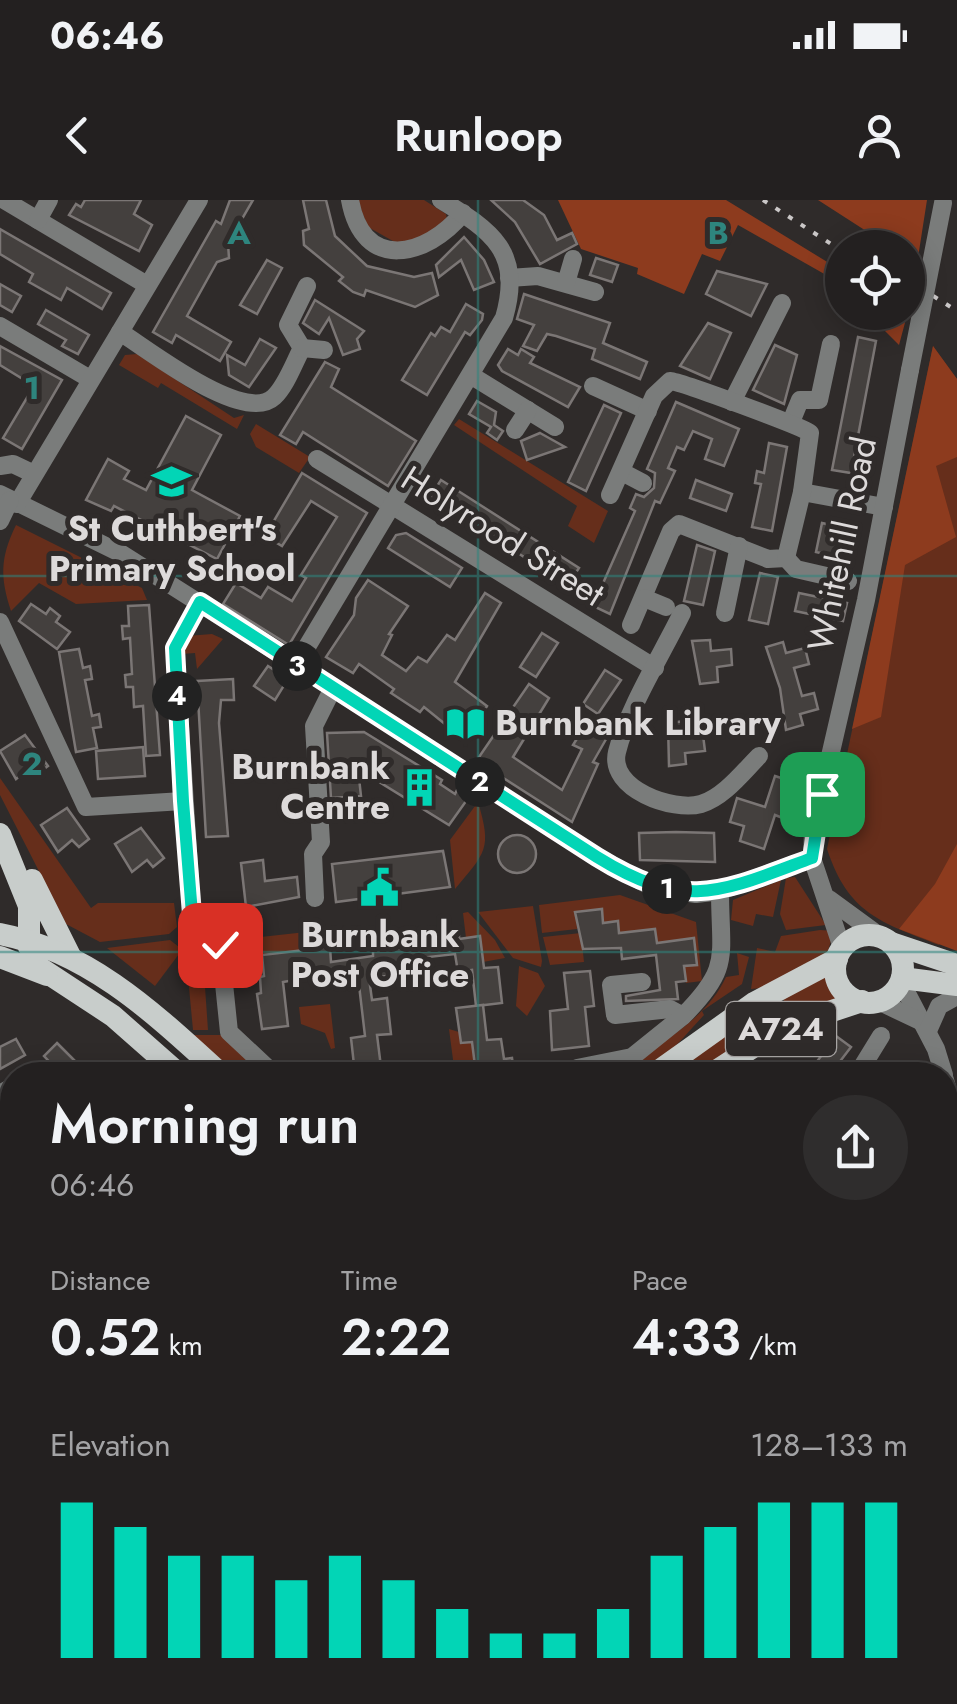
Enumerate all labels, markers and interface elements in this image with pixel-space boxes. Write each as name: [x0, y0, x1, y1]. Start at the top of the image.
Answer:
text: 06:46: [50, 8, 165, 63]
text: Runloop: [394, 103, 563, 168]
icon: back: [50, 108, 105, 163]
icon: person: [852, 108, 907, 163]
text: A: [226, 210, 251, 256]
text: B: [707, 210, 729, 256]
map controls: [825, 230, 925, 330]
button: locate: [825, 230, 925, 330]
text: 1: [24, 365, 40, 411]
street label: Whitehill Road: [795, 432, 889, 656]
street label: Holyrood Street: [392, 454, 615, 619]
school or university icon: St Cuthbert's Primary School: [151, 461, 193, 503]
place label: St Cuthbert's Primary School: [49, 504, 295, 594]
pin: 3: [272, 641, 322, 691]
text: 3: [288, 645, 306, 686]
pin: 4: [152, 671, 202, 721]
text: 4: [167, 675, 187, 716]
place label: Burnbank Library: [495, 698, 782, 748]
library icon: Burnbank Library: [444, 702, 486, 744]
text: 2: [22, 741, 43, 787]
place label: Burnbank Centre: [231, 742, 390, 832]
pin: [780, 752, 865, 837]
pin: 2: [455, 757, 505, 807]
text: 2: [471, 761, 489, 802]
building icon: Burnbank Centre: [399, 766, 441, 808]
icon: arrive: [795, 767, 850, 822]
pin: 1: [642, 864, 692, 914]
public building icon: Burnbank Post Office: [359, 867, 401, 909]
text: 1: [660, 868, 674, 909]
pin: [178, 903, 263, 988]
place label: Burnbank Post Office: [291, 910, 469, 1000]
icon: check: [193, 918, 248, 973]
road number: A724: [726, 1002, 836, 1056]
text: Morning run: [50, 1084, 360, 1164]
button: share: [803, 1095, 908, 1200]
text: 06:46: [50, 1162, 134, 1208]
text: Distance: [50, 1260, 150, 1301]
text: Time: [341, 1260, 398, 1301]
text: Pace: [632, 1260, 688, 1301]
text: 0.52: [50, 1301, 160, 1374]
text: 2:22: [341, 1301, 451, 1374]
text: 4:33: [632, 1301, 741, 1374]
text: km: [160, 1325, 203, 1366]
text: /km: [741, 1325, 798, 1366]
text: Elevation: [50, 1422, 171, 1468]
text: 128–133 m: [750, 1422, 908, 1468]

